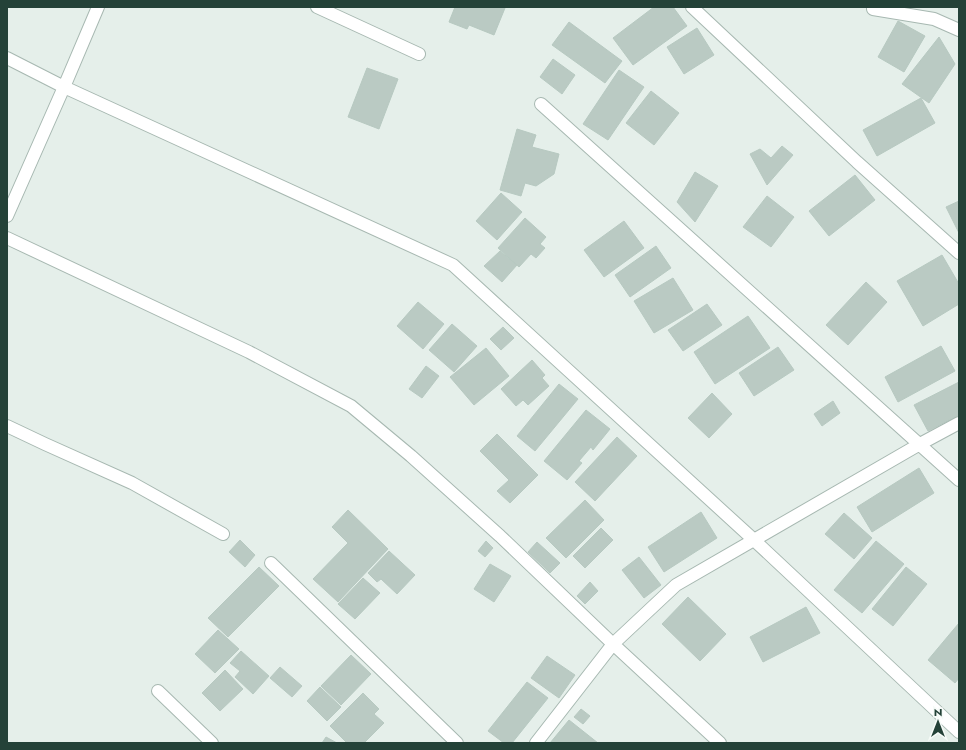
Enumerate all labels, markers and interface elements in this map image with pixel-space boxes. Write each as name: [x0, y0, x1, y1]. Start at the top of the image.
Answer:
north arrow: [918, 702, 958, 742]
text: N: [934, 704, 942, 720]

